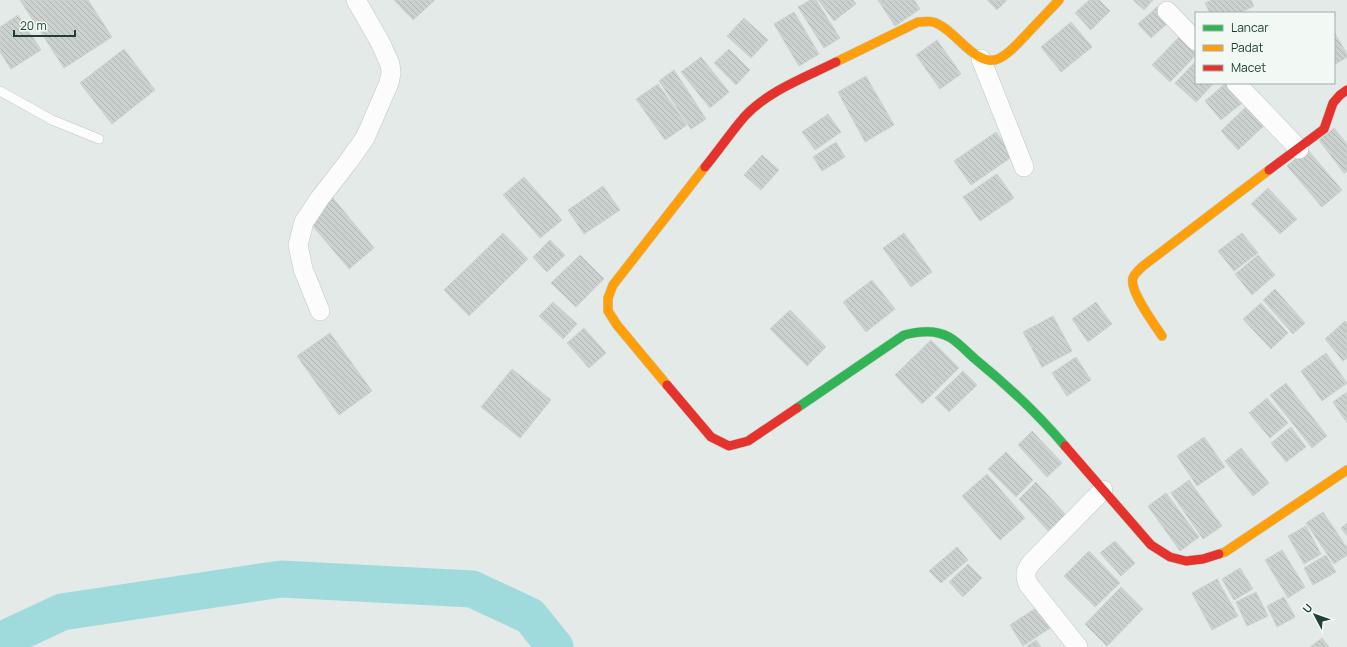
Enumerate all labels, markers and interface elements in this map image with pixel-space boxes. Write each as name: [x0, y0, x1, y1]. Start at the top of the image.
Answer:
scale bar: [14, 12, 75, 38]
legend: [1195, 12, 1335, 84]
text: 20 m: [20, 17, 47, 34]
text: Lancar: [1231, 19, 1269, 36]
text: Padat: [1231, 39, 1263, 56]
text: Macet: [1231, 59, 1266, 76]
north arrow: [1295, 595, 1335, 635]
text: U: [1299, 600, 1315, 616]

